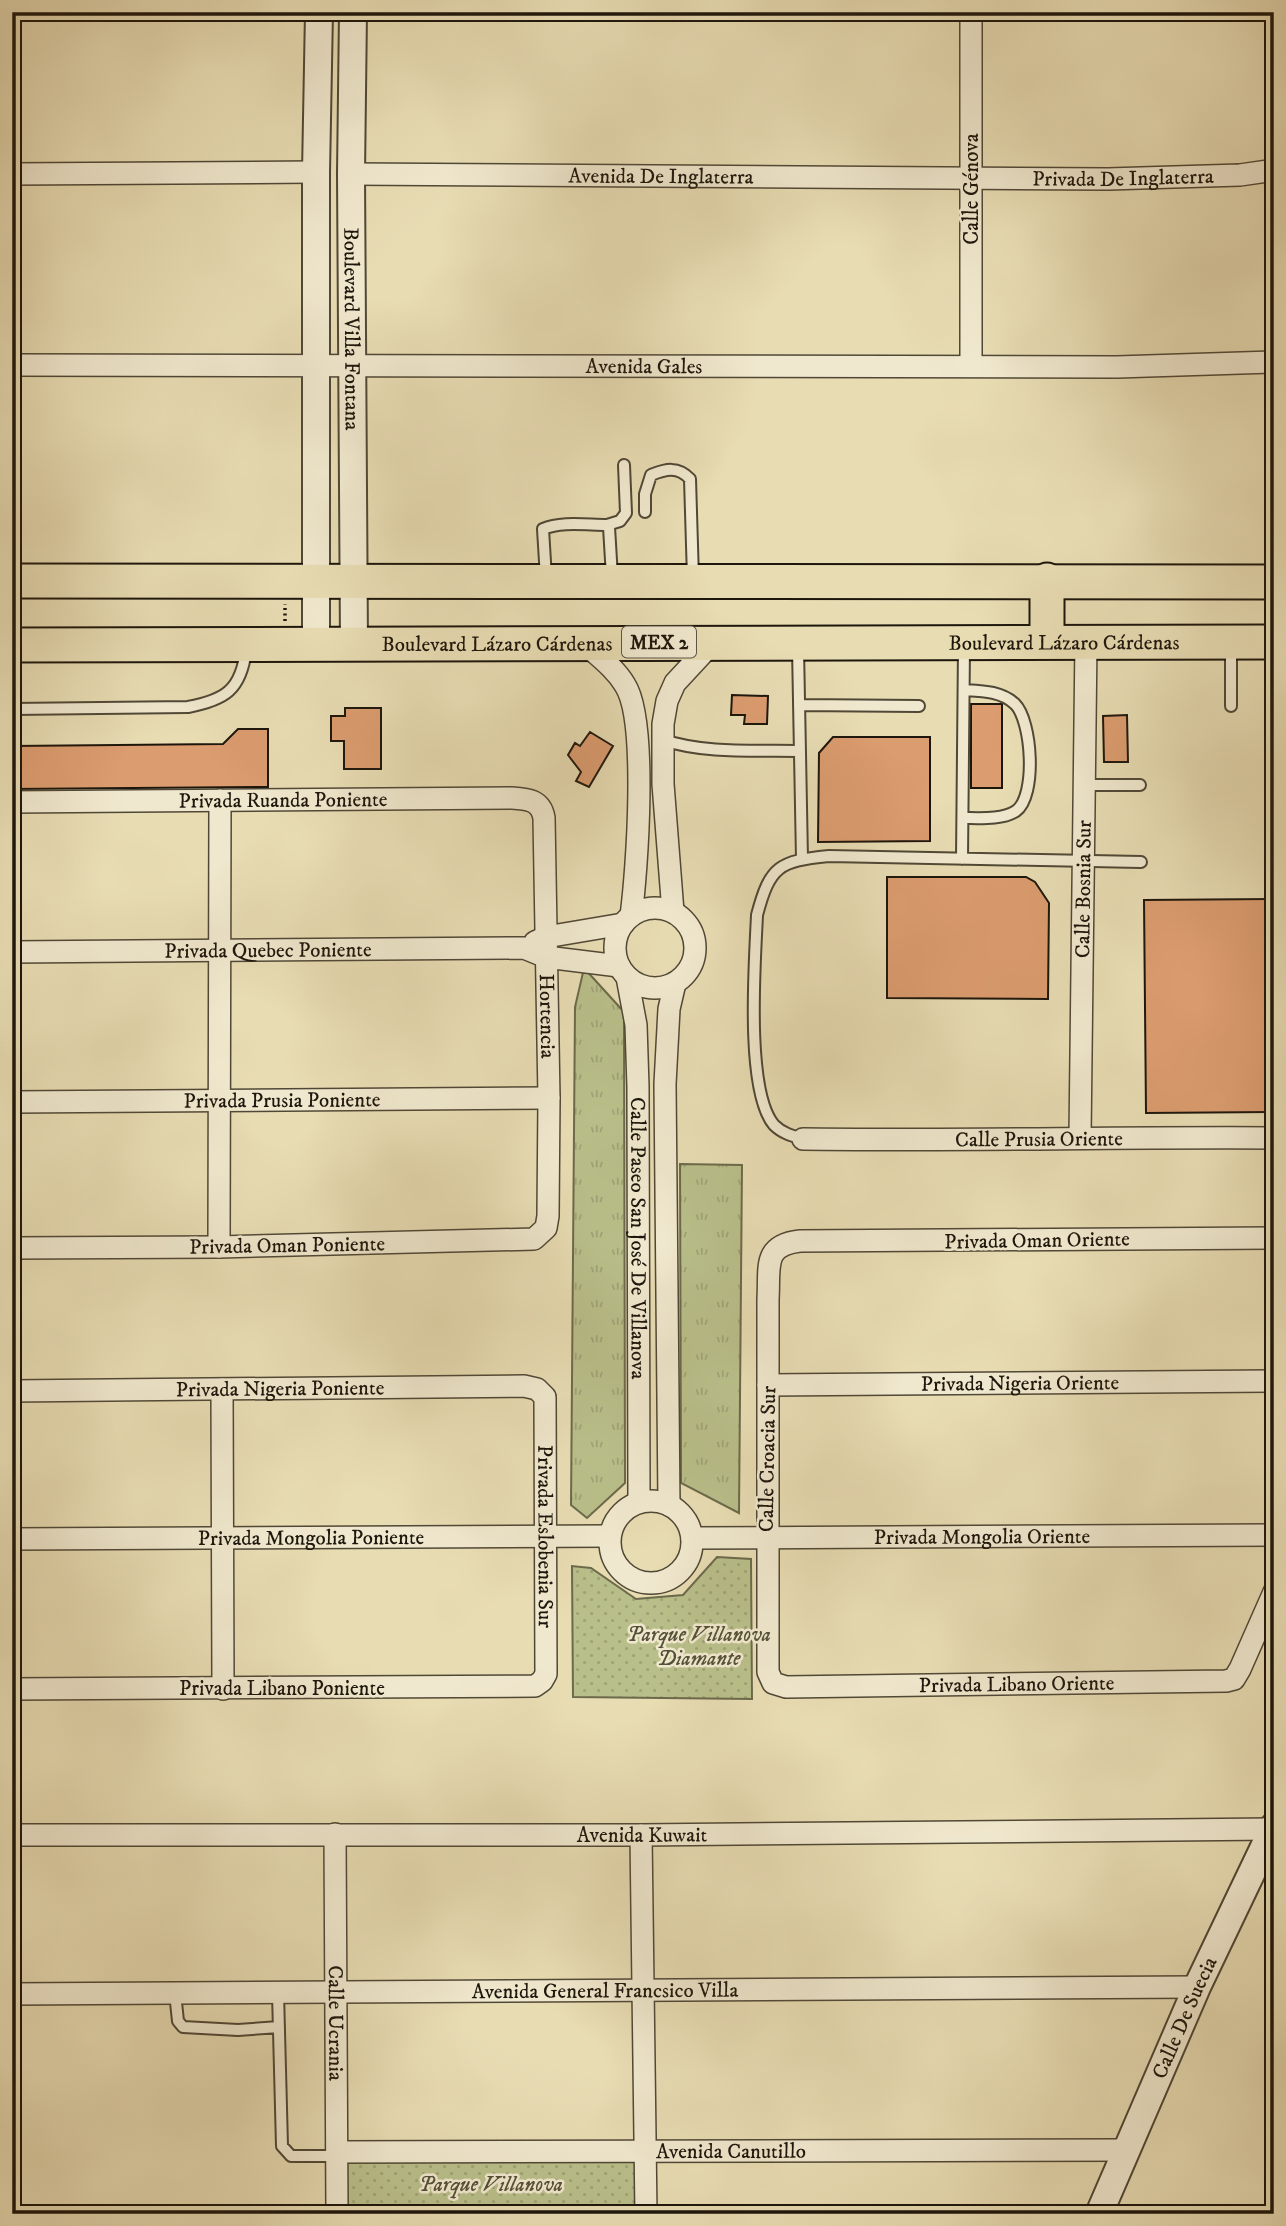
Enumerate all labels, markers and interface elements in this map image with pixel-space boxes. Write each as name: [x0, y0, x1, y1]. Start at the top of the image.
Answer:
street label: Calle Génova: [959, 133, 985, 245]
street label: Avenida De Inglaterra: [568, 163, 754, 191]
street label: Privada De Inglaterra: [1032, 164, 1214, 193]
street label: Boulevard Villa Fontana: [337, 227, 365, 431]
street label: Avenida Gales: [586, 354, 702, 380]
road number: MEX 2: [622, 626, 696, 657]
street label: Boulevard Lázaro Cárdenas: [948, 630, 1180, 657]
street label: Boulevard Lázaro Cárdenas: [381, 632, 613, 658]
street label: Privada Ruanda Poniente: [178, 787, 388, 815]
street label: Calle Bosnia Sur: [1070, 820, 1098, 958]
street label: Privada Quebec Poniente: [164, 937, 372, 965]
street label: Hortencia: [533, 973, 560, 1059]
street label: Privada Prusia Poniente: [183, 1087, 381, 1115]
street label: Calle Paseo San José De Villanova: [624, 1097, 651, 1379]
street label: Calle Prusia Oriente: [955, 1126, 1123, 1153]
street label: Privada Oman Oriente: [944, 1226, 1130, 1256]
street label: Privada Oman Poniente: [189, 1231, 385, 1261]
street label: Privada Nigeria Oriente: [921, 1370, 1120, 1398]
street label: Privada Nigeria Poniente: [176, 1375, 385, 1403]
street label: Calle Croacia Sur: [754, 1385, 782, 1532]
street label: Privada Eslobenia Sur: [531, 1445, 558, 1628]
street label: Privada Mongolia Oriente: [874, 1524, 1091, 1551]
street label: Privada Mongolia Poniente: [198, 1525, 425, 1552]
park label: Parque Villanova Diamante: [627, 1622, 771, 1672]
street label: Privada Libano Oriente: [919, 1671, 1115, 1699]
street label: Privada Libano Poniente: [179, 1676, 385, 1702]
street label: Avenida Kuwait: [577, 1822, 708, 1849]
street label: Calle De Suecia: [1147, 1953, 1224, 2083]
street label: Calle Ucrania: [322, 1965, 348, 2081]
street label: Avenida General Francsico Villa: [472, 1978, 738, 2005]
street label: Avenida Canutillo: [656, 2139, 806, 2165]
park label: Parque Villanova: [419, 2172, 563, 2199]

